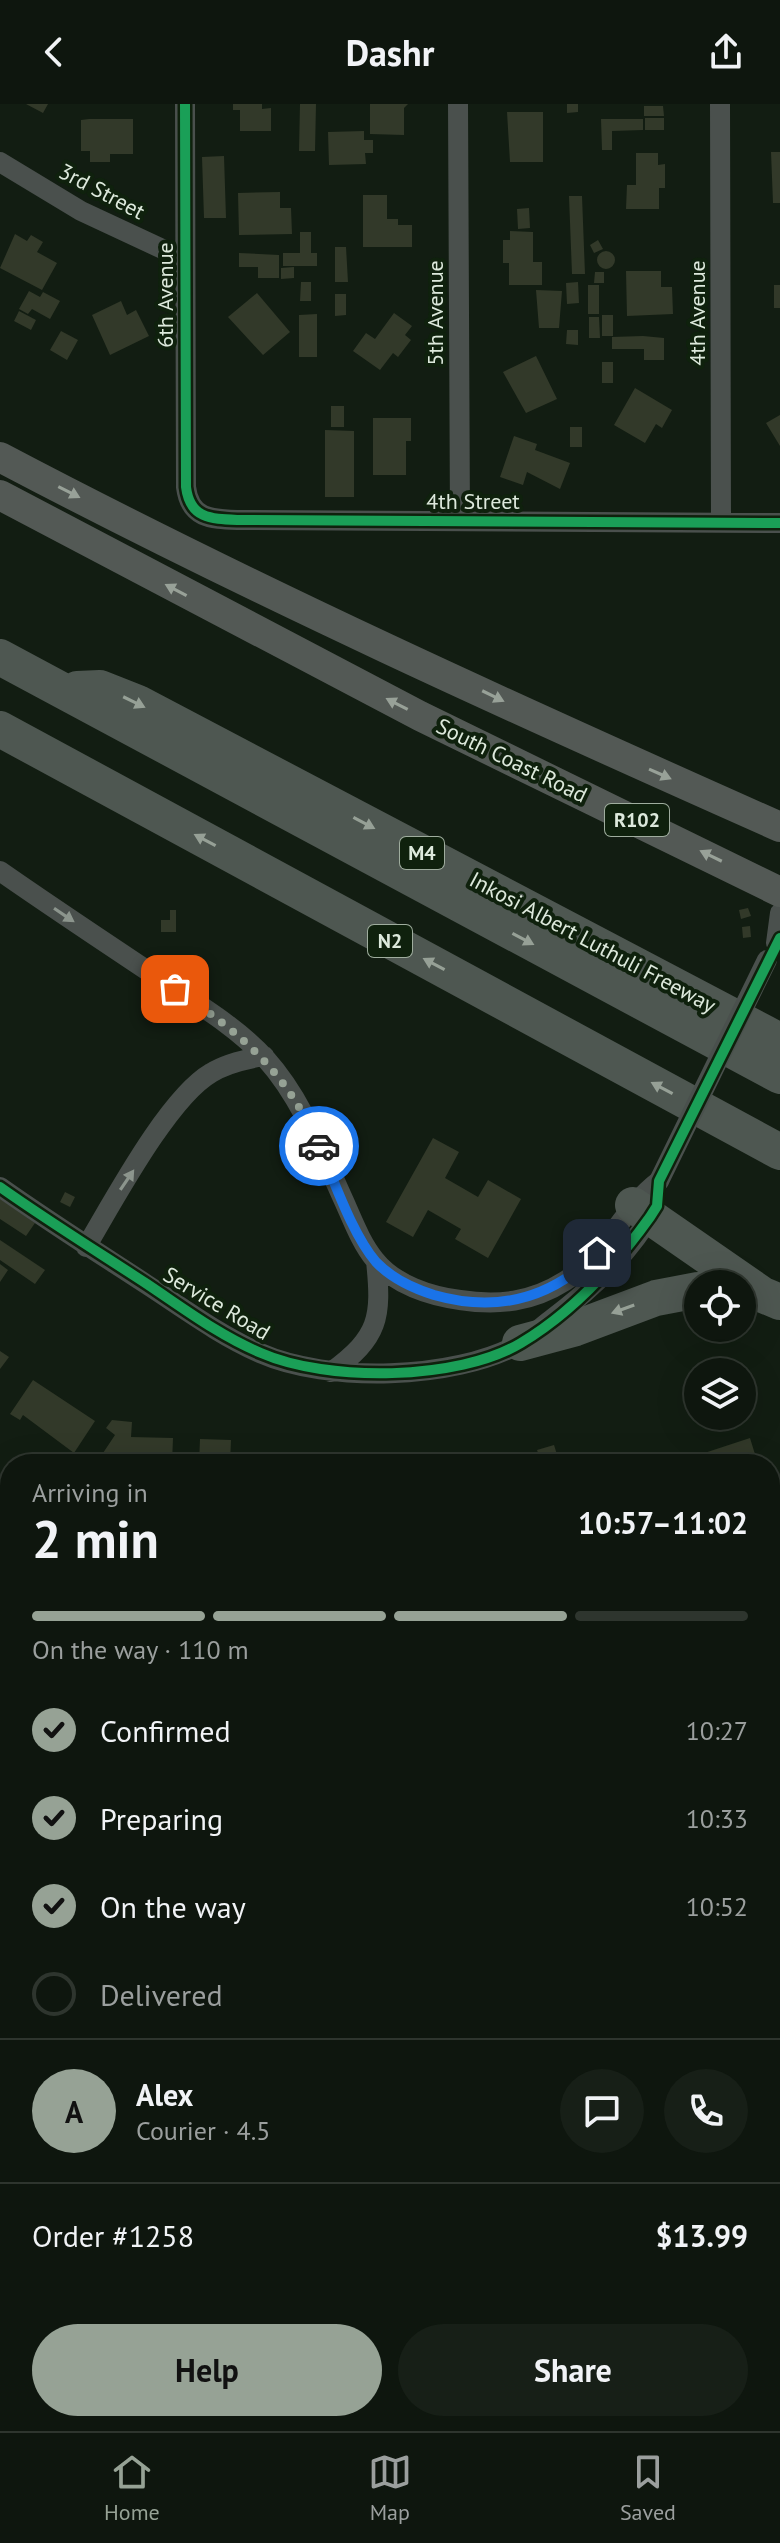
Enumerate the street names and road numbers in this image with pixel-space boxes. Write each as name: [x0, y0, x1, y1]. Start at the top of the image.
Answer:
street label: 3rd Street: [54, 157, 150, 226]
street label: 6th Avenue: [151, 242, 179, 348]
street label: 5th Avenue: [421, 260, 449, 366]
street label: 4th Avenue: [683, 260, 711, 366]
street label: 4th Street: [426, 487, 520, 515]
street label: South Coast Road: [432, 711, 592, 809]
road number: R102: [605, 804, 669, 836]
road number: M4: [400, 837, 444, 869]
street label: Inkosi Albert Luthuli Freeway: [465, 865, 722, 1019]
road number: N2: [368, 925, 412, 957]
street label: Service Road: [158, 1260, 276, 1346]

